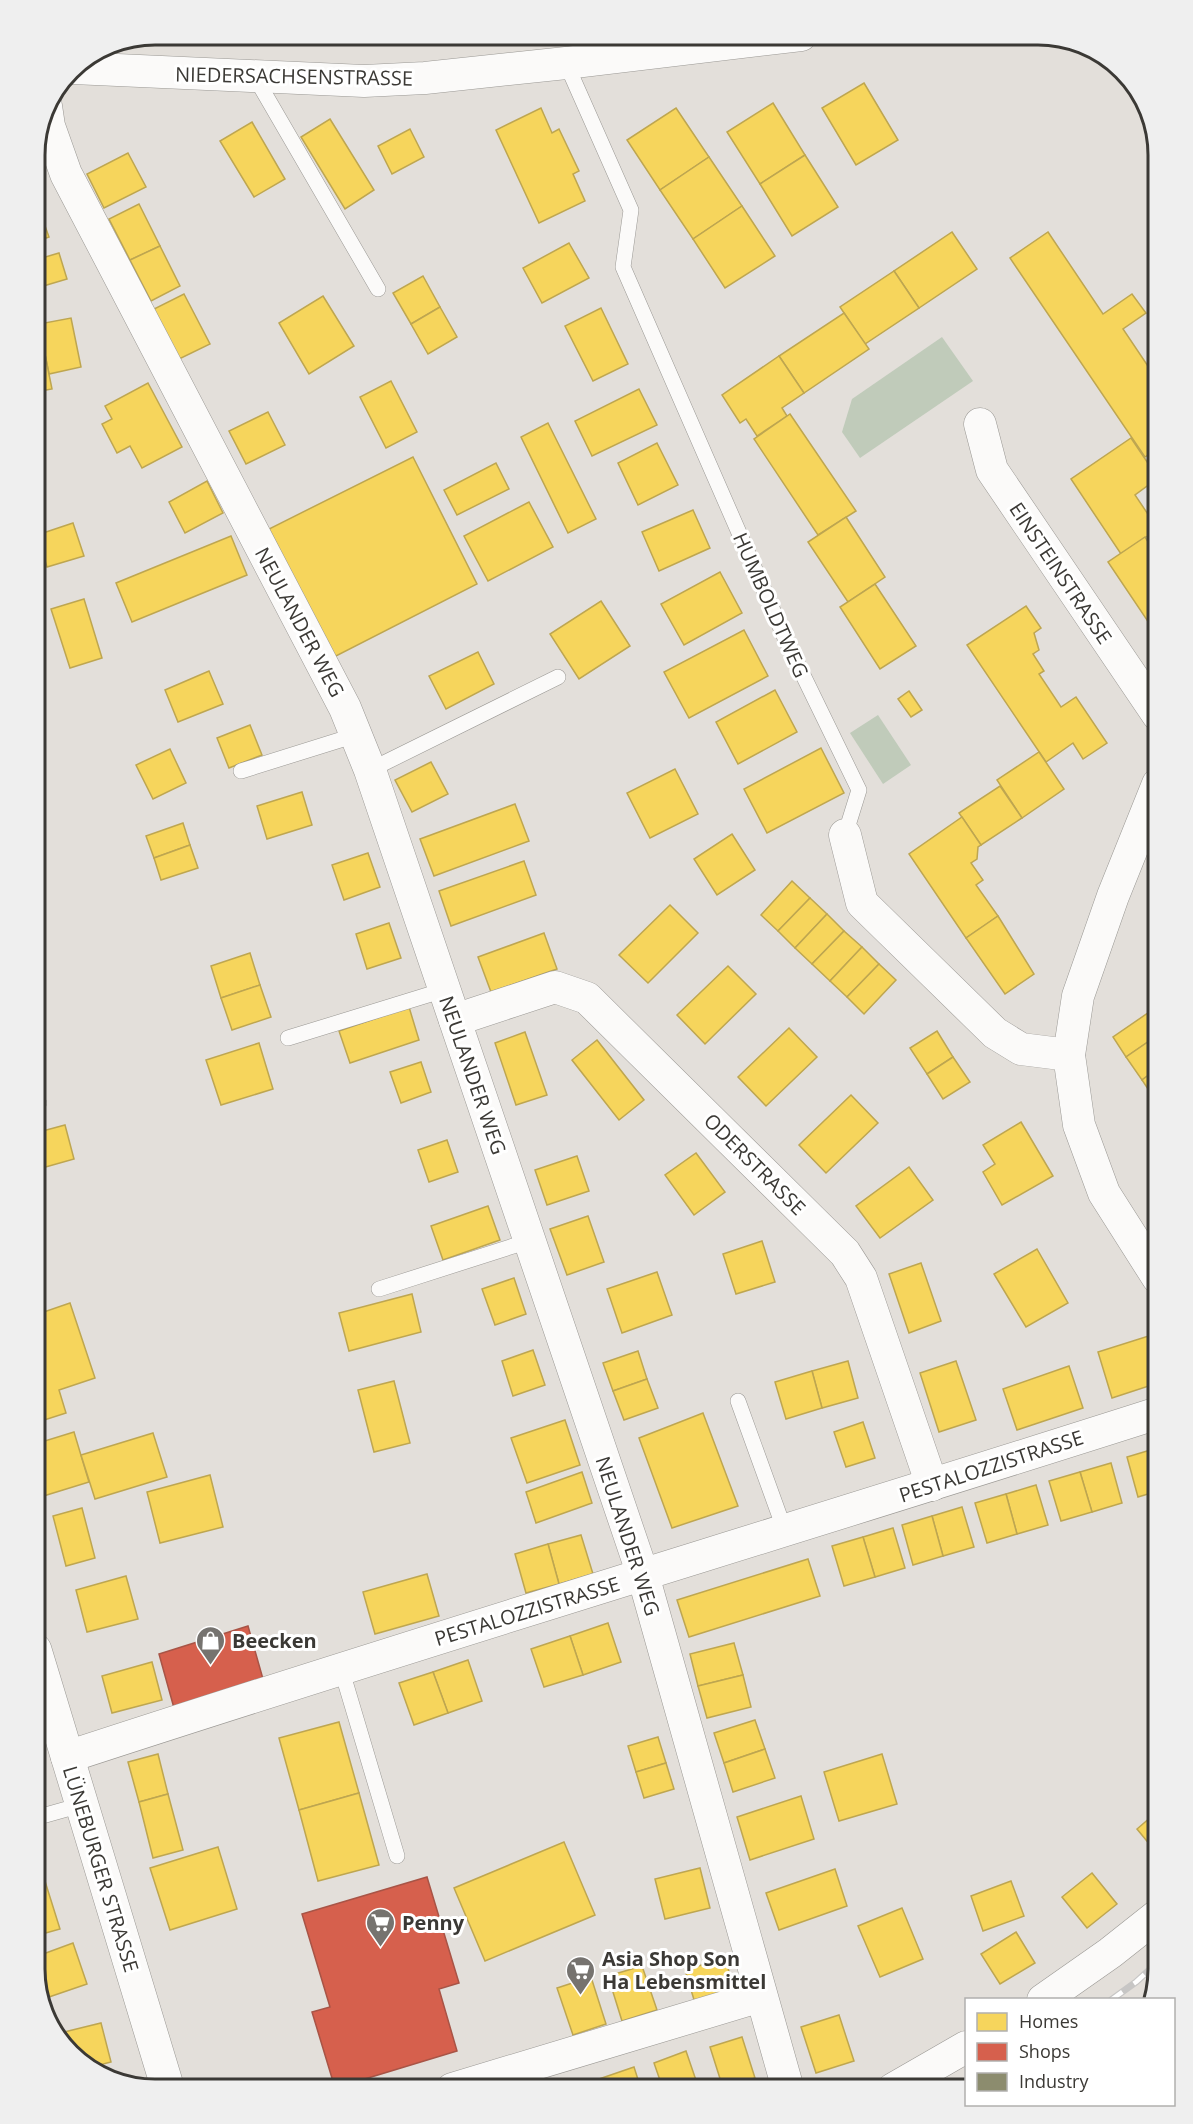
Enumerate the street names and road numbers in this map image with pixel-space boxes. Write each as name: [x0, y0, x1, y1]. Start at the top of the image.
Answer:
street label: NIEDERSACHSENSTRASSE: [175, 60, 413, 92]
street label: EINSTEINSTRASSE: [1004, 497, 1118, 649]
street label: HUMBOLDTWEG: [727, 528, 815, 682]
street label: NEULANDER WEG: [249, 542, 351, 702]
street label: NEULANDER WEG: [433, 992, 513, 1158]
street label: ODERSTRASSE: [698, 1107, 812, 1221]
street label: PESTALOZZISTRASSE: [895, 1423, 1087, 1509]
street label: NEULANDER WEG: [589, 1453, 667, 1619]
street label: PESTALOZZISTRASSE: [431, 1570, 623, 1652]
street label: LÜNEBURGER STRASSE: [57, 1763, 145, 1975]

